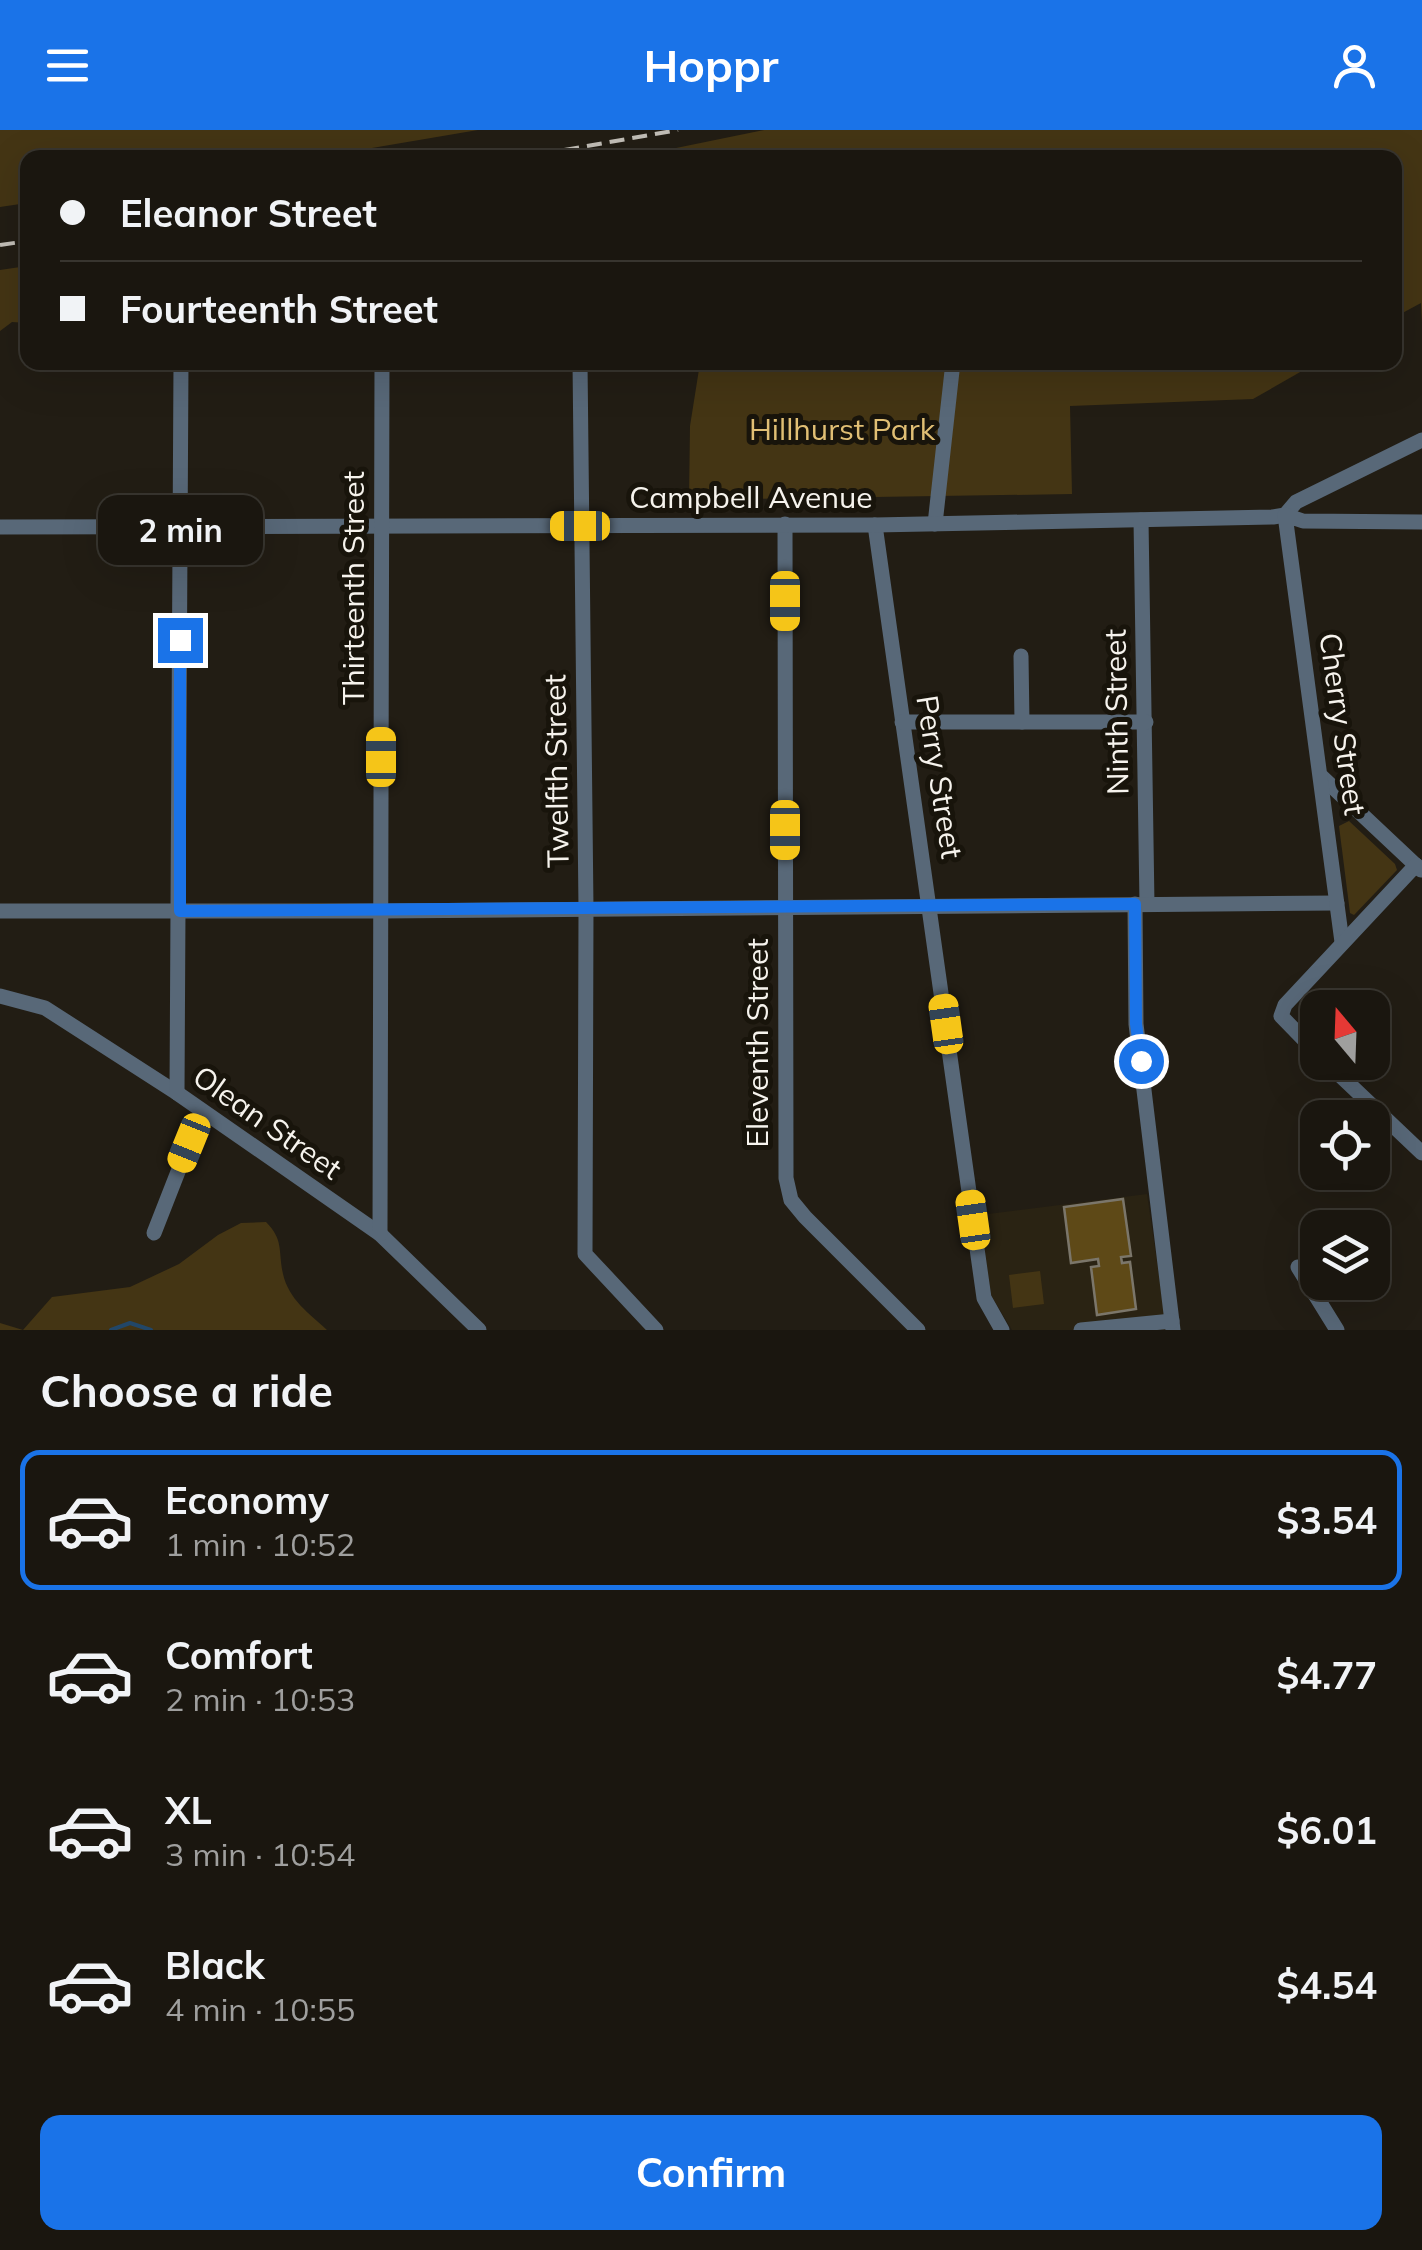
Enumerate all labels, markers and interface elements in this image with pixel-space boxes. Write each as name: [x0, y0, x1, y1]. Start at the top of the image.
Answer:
text: Hoppr: [644, 37, 778, 93]
icon: menu: [40, 38, 95, 93]
icon: person: [1327, 38, 1382, 93]
text: Eleanor Street: [120, 189, 377, 237]
text: Fourteenth Street: [120, 285, 438, 333]
park label: Hillhurst Park: [749, 410, 936, 448]
street label: Thirteenth Street: [334, 471, 372, 705]
street label: Campbell Avenue: [629, 478, 873, 516]
callout: 2 min: [98, 495, 262, 565]
text: 2 min: [138, 510, 223, 550]
car: [550, 511, 610, 541]
car: [770, 571, 800, 631]
route end: [158, 618, 203, 663]
street label: Ninth Street: [1096, 629, 1136, 795]
street label: Cherry Street: [1311, 630, 1375, 818]
street label: Twelfth Street: [535, 674, 577, 868]
street label: Perry Street: [908, 693, 972, 861]
car: [366, 727, 396, 787]
car: [770, 800, 800, 860]
street label: Eleventh Street: [738, 938, 776, 1148]
north arrow: [1300, 990, 1390, 1080]
map controls: [1300, 990, 1390, 1300]
car: [927, 992, 965, 1056]
route start: [1119, 1039, 1164, 1084]
street label: Olean Street: [186, 1057, 349, 1187]
button: locate: [1300, 1100, 1390, 1190]
car: [164, 1110, 214, 1176]
car: [954, 1188, 992, 1252]
button: layers: [1300, 1210, 1390, 1300]
text: Choose a ride: [40, 1362, 333, 1418]
icon: car: [45, 1475, 135, 1565]
text: Economy: [165, 1476, 329, 1524]
text: $3.54: [1276, 1496, 1377, 1544]
text: 1 min · 10:52: [165, 1524, 355, 1564]
icon: car: [45, 1630, 135, 1720]
text: Comfort: [165, 1631, 313, 1679]
text: $4.77: [1276, 1651, 1377, 1699]
text: 2 min · 10:53: [165, 1679, 355, 1719]
icon: car: [45, 1785, 135, 1875]
text: XL: [165, 1786, 212, 1834]
text: $6.01: [1276, 1806, 1377, 1854]
text: 3 min · 10:54: [165, 1834, 355, 1874]
icon: car: [45, 1940, 135, 2030]
text: Black: [165, 1941, 265, 1989]
text: $4.54: [1276, 1961, 1377, 2009]
text: 4 min · 10:55: [165, 1989, 355, 2029]
button: Confirm: [40, 2115, 1382, 2230]

